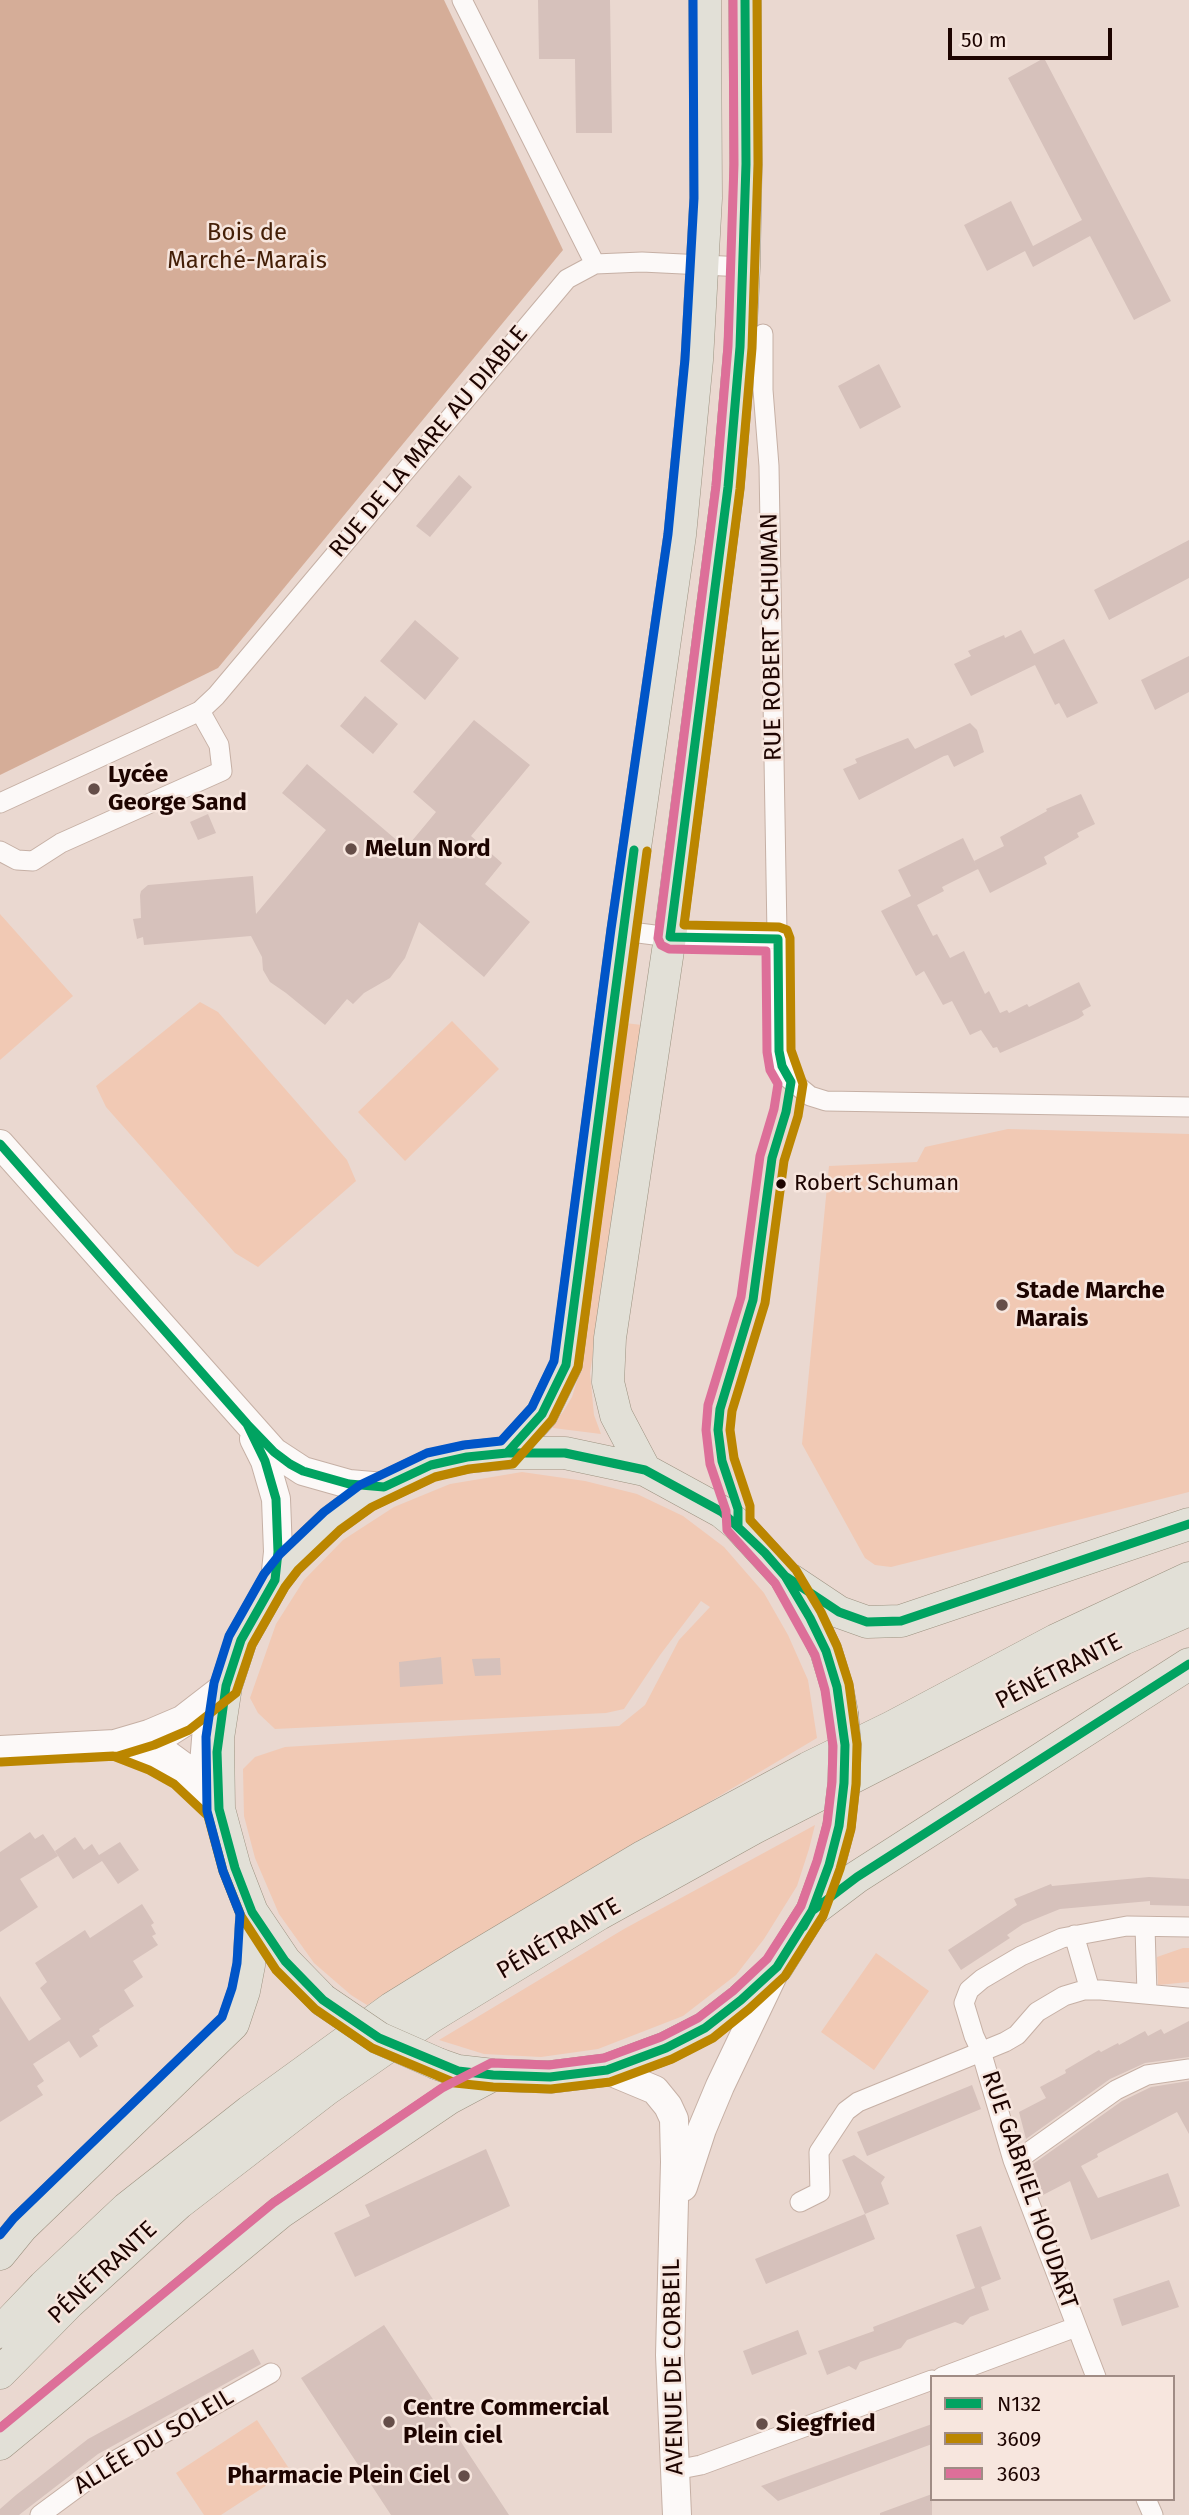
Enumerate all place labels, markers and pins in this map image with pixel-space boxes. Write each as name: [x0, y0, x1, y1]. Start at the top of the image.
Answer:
place label: Lycée George Sand: [108, 761, 247, 817]
marker: Lycée George Sand: [86, 781, 102, 797]
place label: Melun Nord: [365, 835, 491, 863]
marker: Melun Nord: [343, 841, 359, 857]
place label: Robert Schuman: [794, 1171, 959, 1197]
marker: Robert Schuman: [774, 1177, 788, 1191]
place label: Stade Marche Marais: [1016, 1277, 1165, 1333]
marker: Stade Marche Marais: [994, 1297, 1010, 1313]
place label: Centre Commercial Plein ciel: [403, 2394, 609, 2450]
place label: Siegfried: [776, 2410, 876, 2438]
marker: Centre Commercial Plein ciel: [381, 2414, 397, 2430]
marker: Siegfried: [754, 2416, 770, 2432]
place label: Pharmacie Plein Ciel: [227, 2462, 450, 2490]
marker: Pharmacie Plein Ciel: [456, 2468, 472, 2484]

